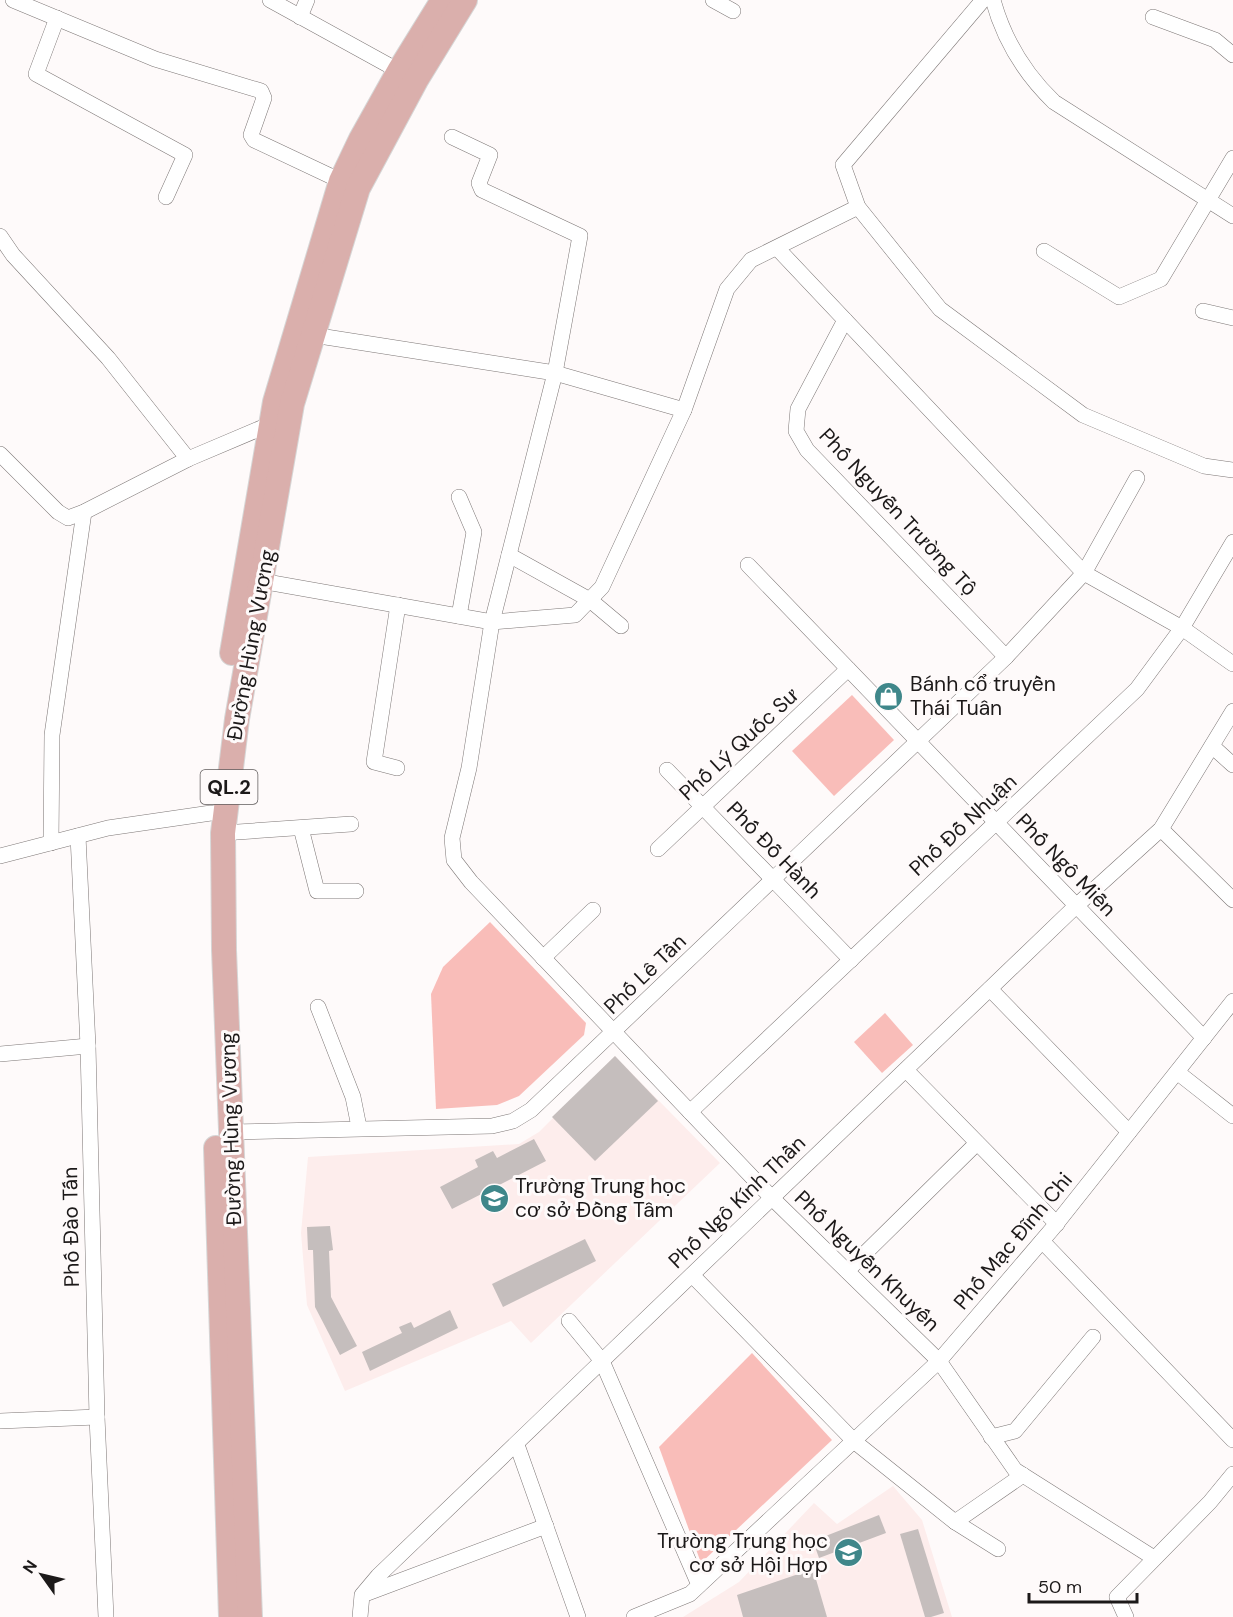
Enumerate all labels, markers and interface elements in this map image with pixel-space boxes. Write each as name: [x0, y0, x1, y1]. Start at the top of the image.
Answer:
street label: Phố Nguyễn Trường Tộ: [813, 422, 983, 602]
street label: Đường Hùng Vương: [220, 547, 282, 743]
place label: Bánh cổ truyền Thái Tuân: [910, 670, 1056, 722]
shop icon: Bánh cổ truyền Thái Tuân: [873, 680, 905, 712]
street label: Phố Lý Quốc Sư: [673, 681, 805, 807]
street label: Phố Đỗ Nhuận: [903, 768, 1023, 882]
road number: QL.2: [200, 770, 258, 804]
street label: Phố Đỗ Hành: [720, 795, 828, 905]
street label: Phố Ngô Miễn: [1010, 808, 1122, 922]
street label: Phố Lê Tần: [598, 928, 692, 1020]
street label: Đường Hùng Vương: [214, 1032, 248, 1226]
street label: Phố Ngô Kính Thần: [662, 1129, 812, 1275]
street label: Phố Đào Tấn: [56, 1167, 86, 1287]
street label: Phố Mạc Đĩnh Chi: [947, 1167, 1079, 1315]
place label: Trường Trung học cơ sở Đồng Tâm: [515, 1172, 686, 1224]
school or university icon: Trường Trung học cơ sở Đồng Tâm: [478, 1182, 510, 1214]
street label: Phố Nguyễn Khuyến: [788, 1184, 946, 1338]
place label: Trường Trung học cơ sở Hội Hợp: [657, 1527, 828, 1579]
school or university icon: Trường Trung học cơ sở Hội Hợp: [833, 1537, 865, 1569]
north arrow: [12, 1545, 72, 1605]
text: N: [18, 1556, 42, 1578]
scale bar: [1029, 1566, 1137, 1604]
text: 50 m: [1038, 1575, 1082, 1599]

